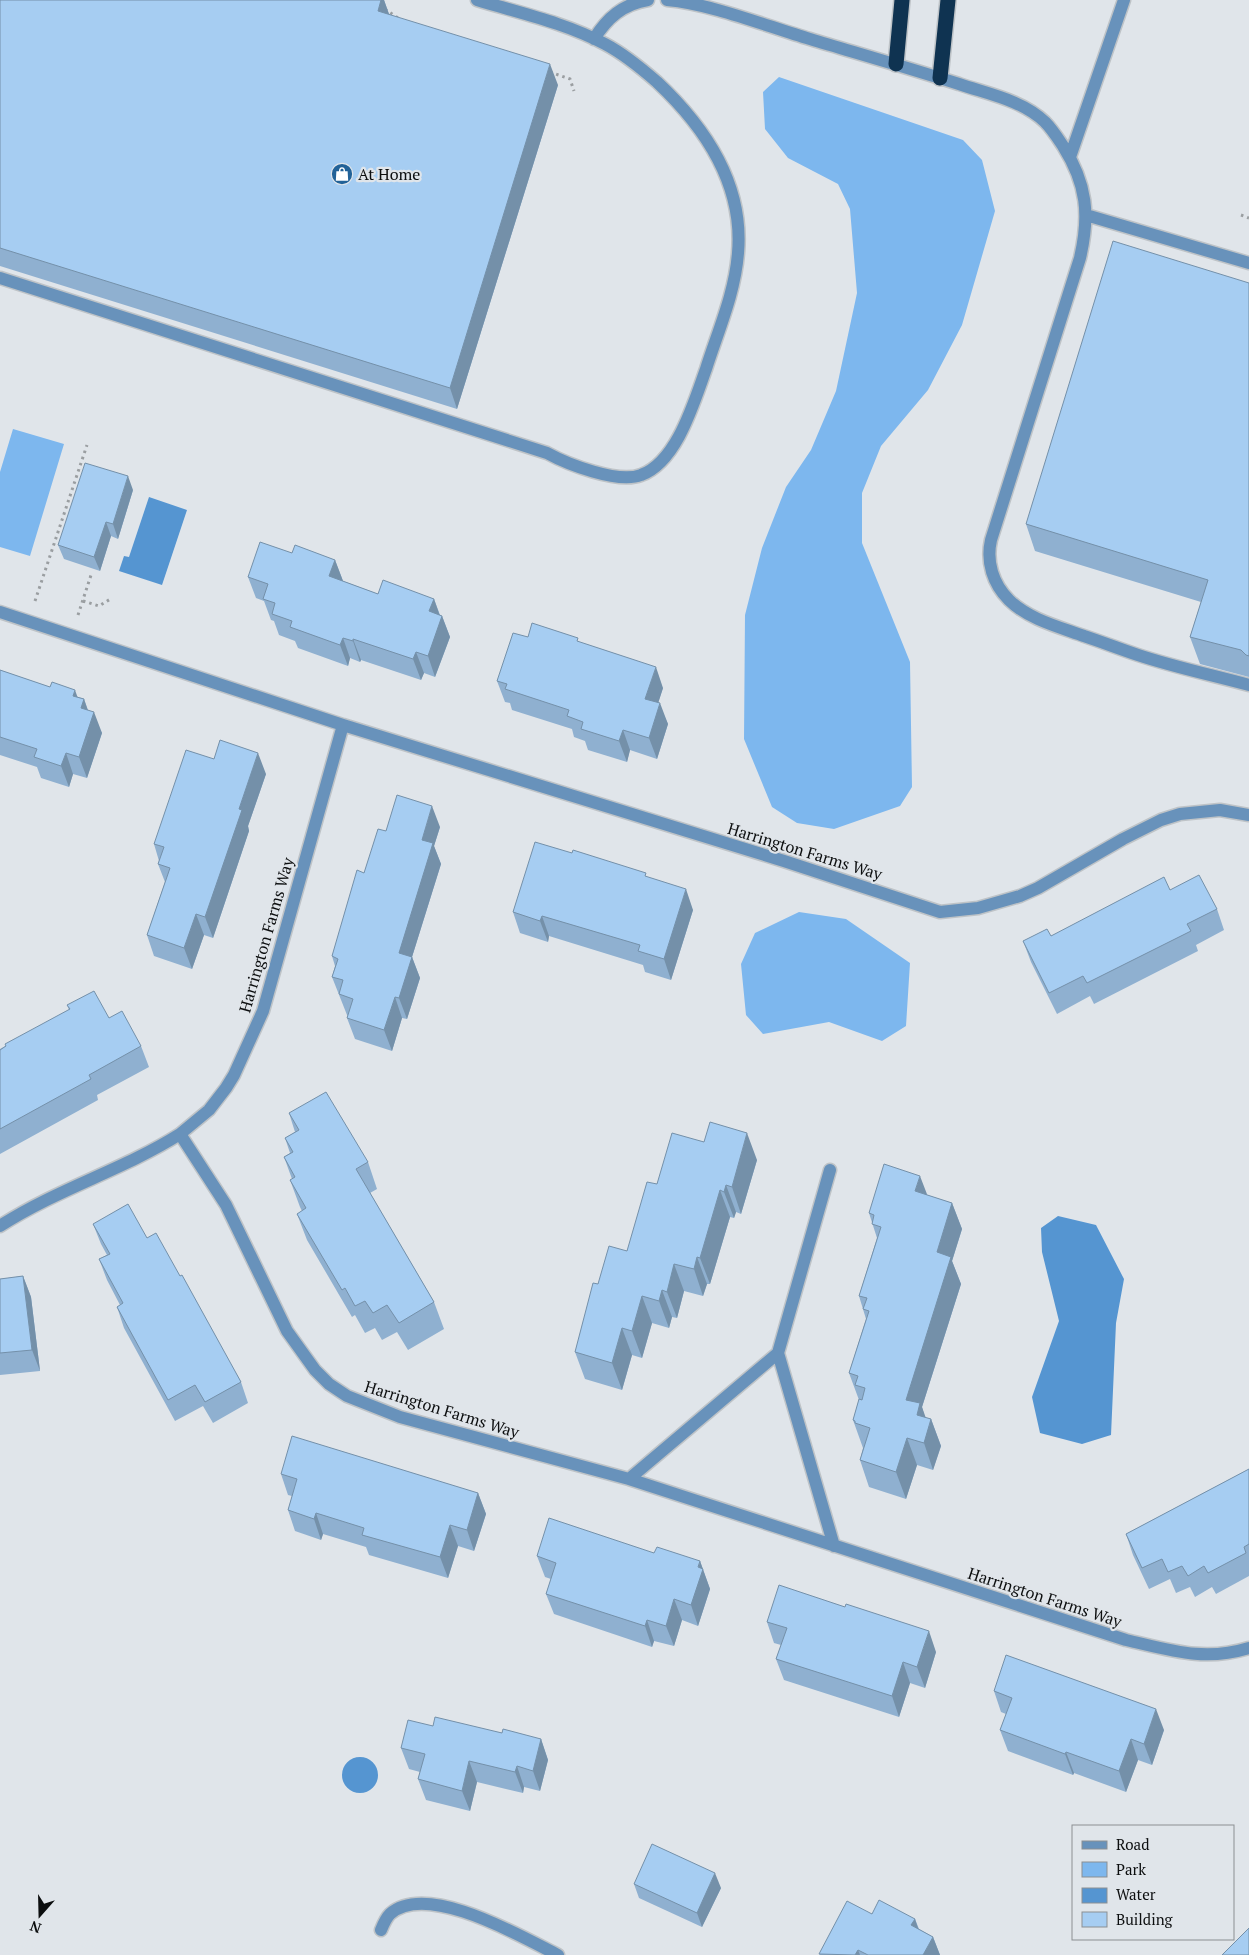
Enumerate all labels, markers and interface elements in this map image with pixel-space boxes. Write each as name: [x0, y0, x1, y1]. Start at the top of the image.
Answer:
shop icon: At Home: [330, 162, 354, 186]
place label: At Home: [358, 163, 420, 185]
street label: Harrington Farms Way: [725, 817, 886, 885]
street label: Harrington Farms Way: [233, 854, 299, 1015]
street label: Harrington Farms Way: [362, 1375, 523, 1443]
street label: Harrington Farms Way: [965, 1562, 1126, 1633]
legend: [1072, 1825, 1234, 1940]
text: Road: [1116, 1834, 1149, 1854]
text: Park: [1116, 1859, 1146, 1879]
text: Water: [1116, 1884, 1156, 1904]
north arrow: [15, 1890, 65, 1940]
text: Building: [1116, 1909, 1174, 1929]
text: N: [27, 1917, 44, 1938]

